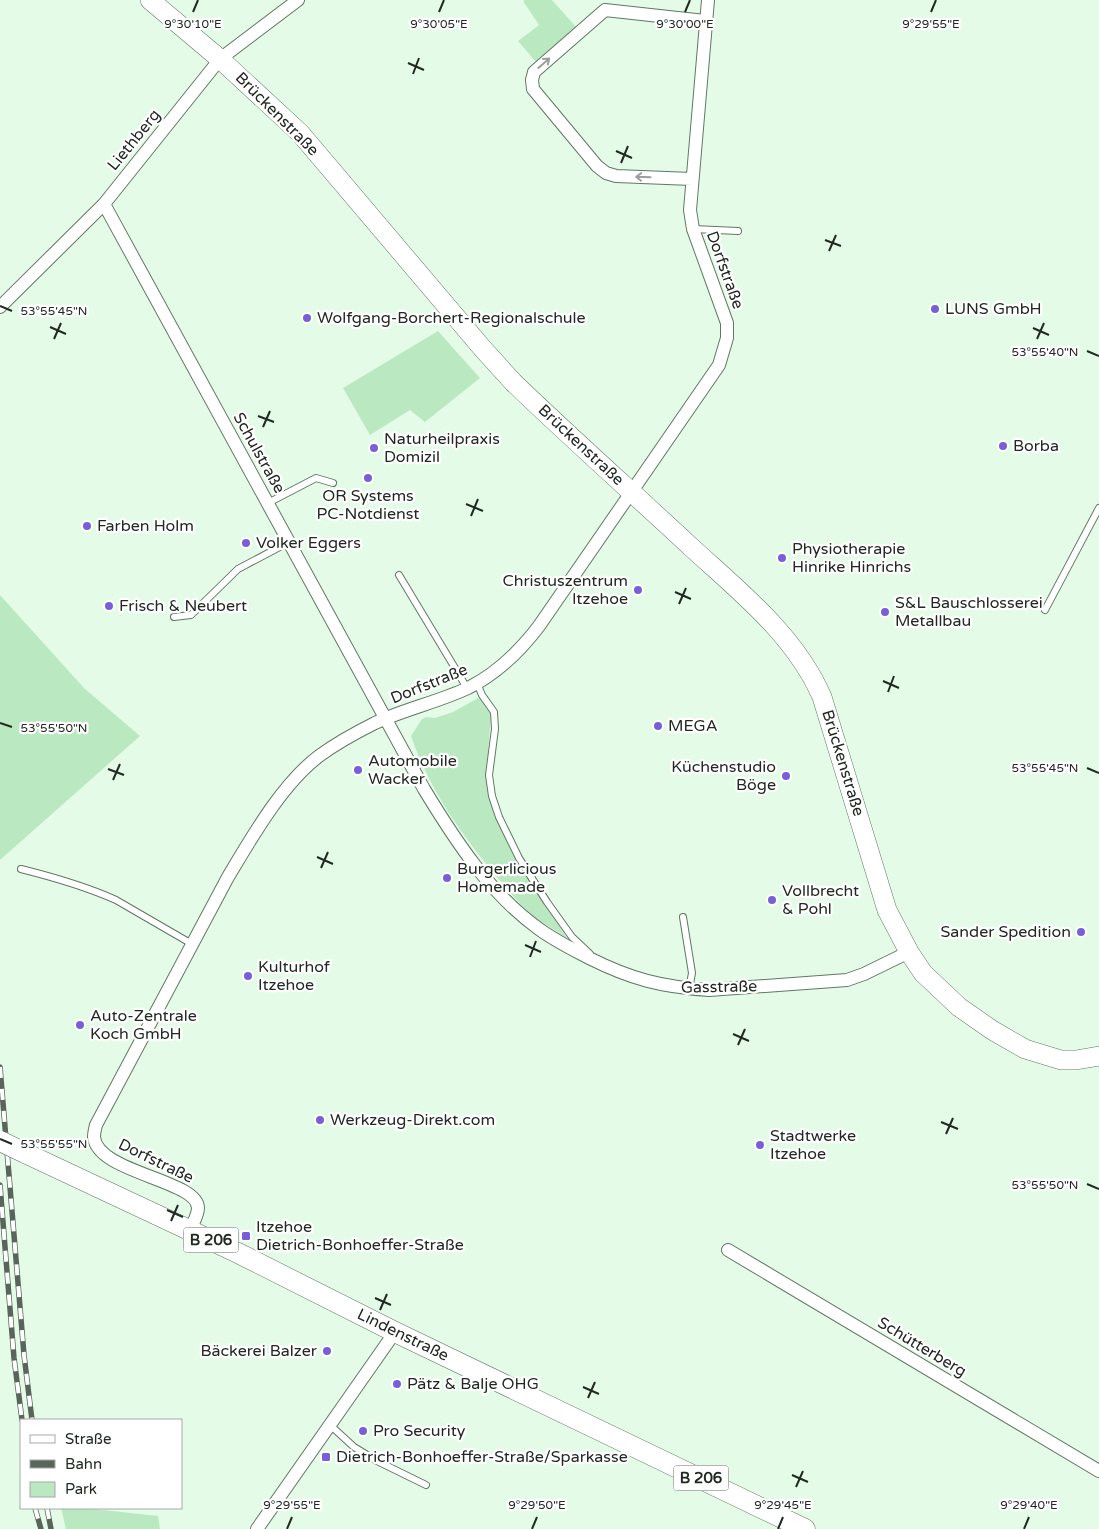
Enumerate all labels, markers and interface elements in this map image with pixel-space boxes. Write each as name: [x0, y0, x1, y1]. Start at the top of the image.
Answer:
text: 9°30'10"E: [164, 17, 222, 31]
text: 9°30'05"E: [410, 17, 468, 31]
text: 9°30'00"E: [656, 17, 714, 31]
text: 9°29'55"E: [902, 17, 960, 31]
one-way arrow: [537, 58, 550, 69]
street label: Brückenstraße: [231, 68, 323, 160]
street label: Liethberg: [103, 105, 165, 175]
one-way arrow: [635, 173, 651, 182]
street label: Dorfstraße: [702, 228, 748, 312]
place label: LUNS GmbH: [945, 299, 1042, 319]
marker: LUNS GmbH: [929, 303, 941, 315]
text: 53°55'45"N: [21, 304, 88, 318]
place label: Wolfgang-Borchert-Regionalschule: [317, 308, 586, 328]
marker: Wolfgang-Borchert-Regionalschule: [301, 312, 313, 324]
text: 53°55'40"N: [1012, 345, 1079, 359]
street label: Brückenstraße: [534, 400, 628, 490]
street label: Schulstraße: [229, 409, 289, 497]
place label: Naturheilpraxis Domizil: [384, 429, 500, 467]
place label: Borba: [1013, 436, 1059, 456]
marker: Borba: [997, 440, 1009, 452]
marker: Naturheilpraxis Domizil: [368, 442, 380, 454]
marker: OR Systems PC-Notdienst: [362, 472, 374, 484]
place label: OR Systems PC-Notdienst: [317, 486, 419, 524]
place label: Farben Holm: [97, 516, 194, 536]
marker: Farben Holm: [81, 520, 93, 532]
place label: Volker Eggers: [256, 533, 361, 553]
marker: Volker Eggers: [240, 537, 252, 549]
place label: Physiotherapie Hinrike Hinrichs: [792, 539, 911, 577]
marker: Physiotherapie Hinrike Hinrichs: [776, 552, 788, 564]
place label: Christuszentrum Itzehoe: [503, 571, 628, 609]
marker: Christuszentrum Itzehoe: [632, 584, 644, 596]
place label: S&L Bauschlosserei Metallbau: [895, 593, 1043, 631]
place label: Frisch & Neubert: [119, 596, 247, 616]
marker: Frisch & Neubert: [103, 600, 115, 612]
marker: S&L Bauschlosserei Metallbau: [879, 606, 891, 618]
street label: Dorfstraße: [388, 659, 470, 709]
street label: Brückenstraße: [817, 707, 869, 819]
place label: MEGA: [668, 716, 718, 736]
marker: MEGA: [652, 720, 664, 732]
text: 53°55'50"N: [21, 721, 88, 735]
place label: Automobile Wacker: [368, 751, 457, 789]
place label: Küchenstudio Böge: [671, 757, 776, 795]
text: 53°55'45"N: [1012, 761, 1079, 775]
marker: Automobile Wacker: [352, 764, 364, 776]
marker: Küchenstudio Böge: [780, 770, 792, 782]
place label: Burgerlicious Homemade: [457, 859, 557, 897]
marker: Burgerlicious Homemade: [441, 872, 453, 884]
place label: Vollbrecht & Pohl: [782, 881, 859, 919]
marker: Vollbrecht & Pohl: [766, 894, 778, 906]
place label: Sander Spedition: [940, 922, 1071, 942]
marker: Sander Spedition: [1075, 926, 1087, 938]
place label: Kulturhof Itzehoe: [258, 957, 331, 995]
marker: Kulturhof Itzehoe: [242, 970, 254, 982]
street label: Gasstraße: [681, 976, 757, 998]
place label: Auto-Zentrale Koch GmbH: [90, 1006, 197, 1044]
marker: Auto-Zentrale Koch GmbH: [74, 1019, 86, 1031]
place label: Werkzeug-Direkt.com: [330, 1110, 495, 1130]
marker: Werkzeug-Direkt.com: [314, 1114, 326, 1126]
place label: Stadtwerke Itzehoe: [770, 1126, 856, 1164]
street label: Dorfstraße: [115, 1134, 197, 1188]
text: 53°55'55"N: [21, 1137, 88, 1151]
marker: Stadtwerke Itzehoe: [754, 1139, 766, 1151]
text: 53°55'50"N: [1012, 1178, 1079, 1192]
place label: Itzehoe Dietrich-Bonhoeffer-Straße: [256, 1217, 464, 1255]
road number: B 206: [184, 1228, 238, 1252]
marker: Itzehoe Dietrich-Bonhoeffer-Straße: [240, 1230, 252, 1242]
street label: Lindenstraße: [354, 1304, 452, 1366]
street label: Schütterberg: [874, 1313, 970, 1381]
place label: Bäckerei Balzer: [200, 1341, 318, 1361]
marker: Bäckerei Balzer: [321, 1345, 333, 1357]
place label: Pätz & Balje OHG: [407, 1374, 539, 1394]
marker: Pätz & Balje OHG: [391, 1378, 403, 1390]
legend: [20, 1419, 182, 1509]
place label: Pro Security: [373, 1421, 466, 1441]
marker: Pro Security: [357, 1425, 369, 1437]
text: Straße: [65, 1430, 111, 1448]
place label: Dietrich-Bonhoeffer-Straße/Sparkasse: [336, 1447, 628, 1467]
marker: Dietrich-Bonhoeffer-Straße/Sparkasse: [320, 1451, 332, 1463]
text: Bahn: [65, 1455, 102, 1473]
road number: B 206: [674, 1466, 728, 1490]
text: Park: [65, 1480, 97, 1498]
text: 9°29'55"E: [263, 1498, 321, 1512]
text: 9°29'50"E: [508, 1498, 566, 1512]
text: 9°29'45"E: [754, 1498, 812, 1512]
text: 9°29'40"E: [1000, 1498, 1058, 1512]

